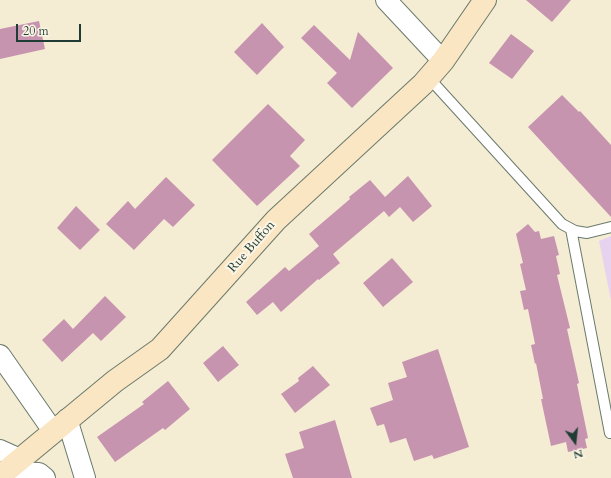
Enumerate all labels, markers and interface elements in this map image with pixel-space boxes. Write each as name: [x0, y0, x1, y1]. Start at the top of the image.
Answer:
scale bar: [18, 16, 83, 42]
text: 20 m: [23, 23, 49, 39]
street label: Rue Buffon: [225, 218, 279, 276]
north arrow: [555, 422, 595, 462]
text: N: [572, 446, 585, 463]

